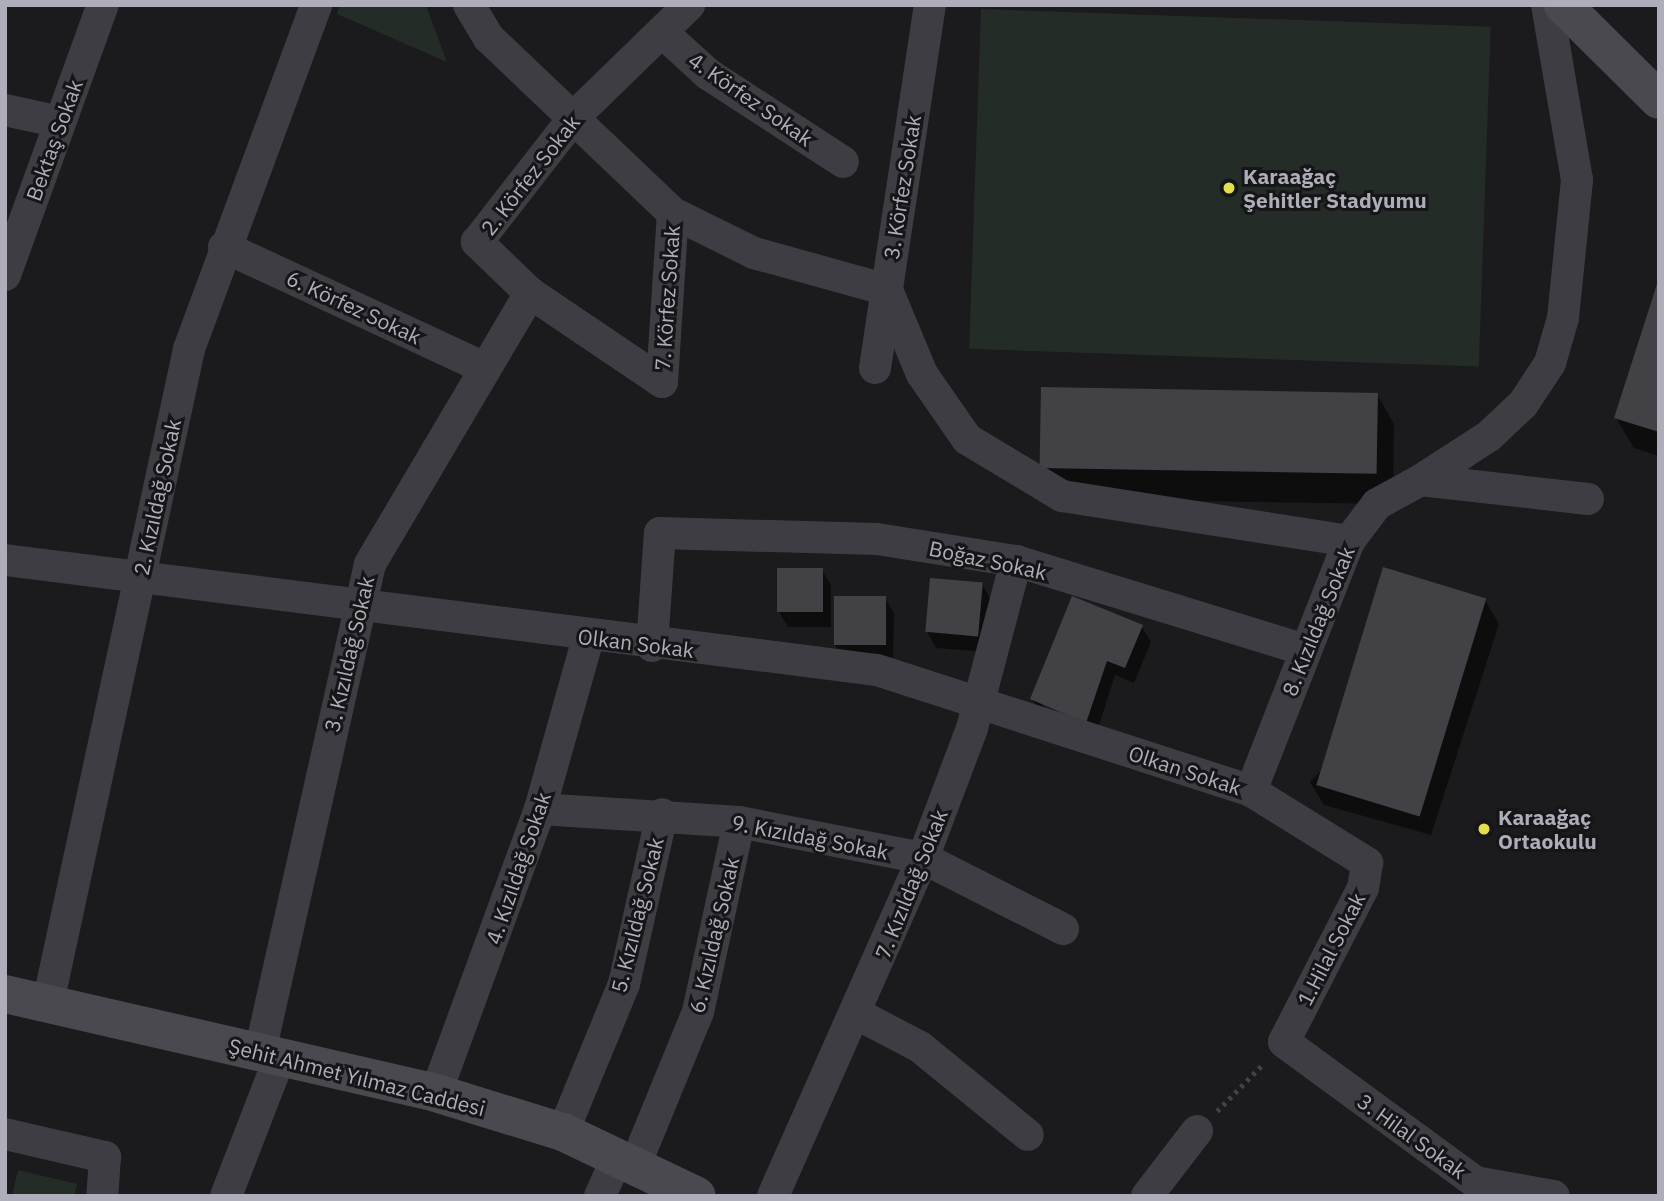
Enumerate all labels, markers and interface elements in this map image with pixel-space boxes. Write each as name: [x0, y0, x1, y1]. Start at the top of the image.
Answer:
street label: 4. Körfez Sokak: [684, 47, 818, 151]
street label: Bektaş Sokak: [20, 76, 88, 204]
street label: 2. Körfez Sokak: [475, 110, 585, 240]
street label: 3. Körfez Sokak: [878, 113, 926, 261]
place label: Karaağaç Şehitler Stadyumu: [1243, 163, 1427, 213]
marker: Karaağaç Şehitler Stadyumu: [1221, 180, 1237, 196]
street label: 7. Körfez Sokak: [649, 224, 685, 372]
street label: 6. Körfez Sokak: [283, 265, 425, 349]
street label: 2. Kızıldağ Sokak: [128, 417, 186, 577]
street label: Boğaz Sokak: [927, 535, 1049, 585]
street label: 8. Kızıldağ Sokak: [1277, 543, 1359, 699]
street label: 3. Kızıldağ Sokak: [319, 574, 379, 734]
street label: Olkan Sokak: [576, 623, 696, 663]
street label: Olkan Sokak: [1126, 740, 1244, 800]
street label: 4. Kızıldağ Sokak: [480, 789, 556, 947]
place label: Karaağaç Ortaokulu: [1498, 804, 1597, 854]
street label: 7. Kızıldağ Sokak: [870, 806, 952, 962]
street label: 9. Kızıldağ Sokak: [730, 809, 890, 865]
marker: Karaağaç Ortaokulu: [1476, 821, 1492, 837]
street label: 5. Kızıldağ Sokak: [606, 835, 668, 995]
street label: 6. Kızıldağ Sokak: [684, 855, 744, 1015]
street label: 1.Hilal Sokak: [1292, 888, 1370, 1010]
street label: Şehit Ahmet Yılmaz Caddesi: [226, 1033, 488, 1121]
street label: 3. Hilal Sokak: [1353, 1088, 1471, 1184]

